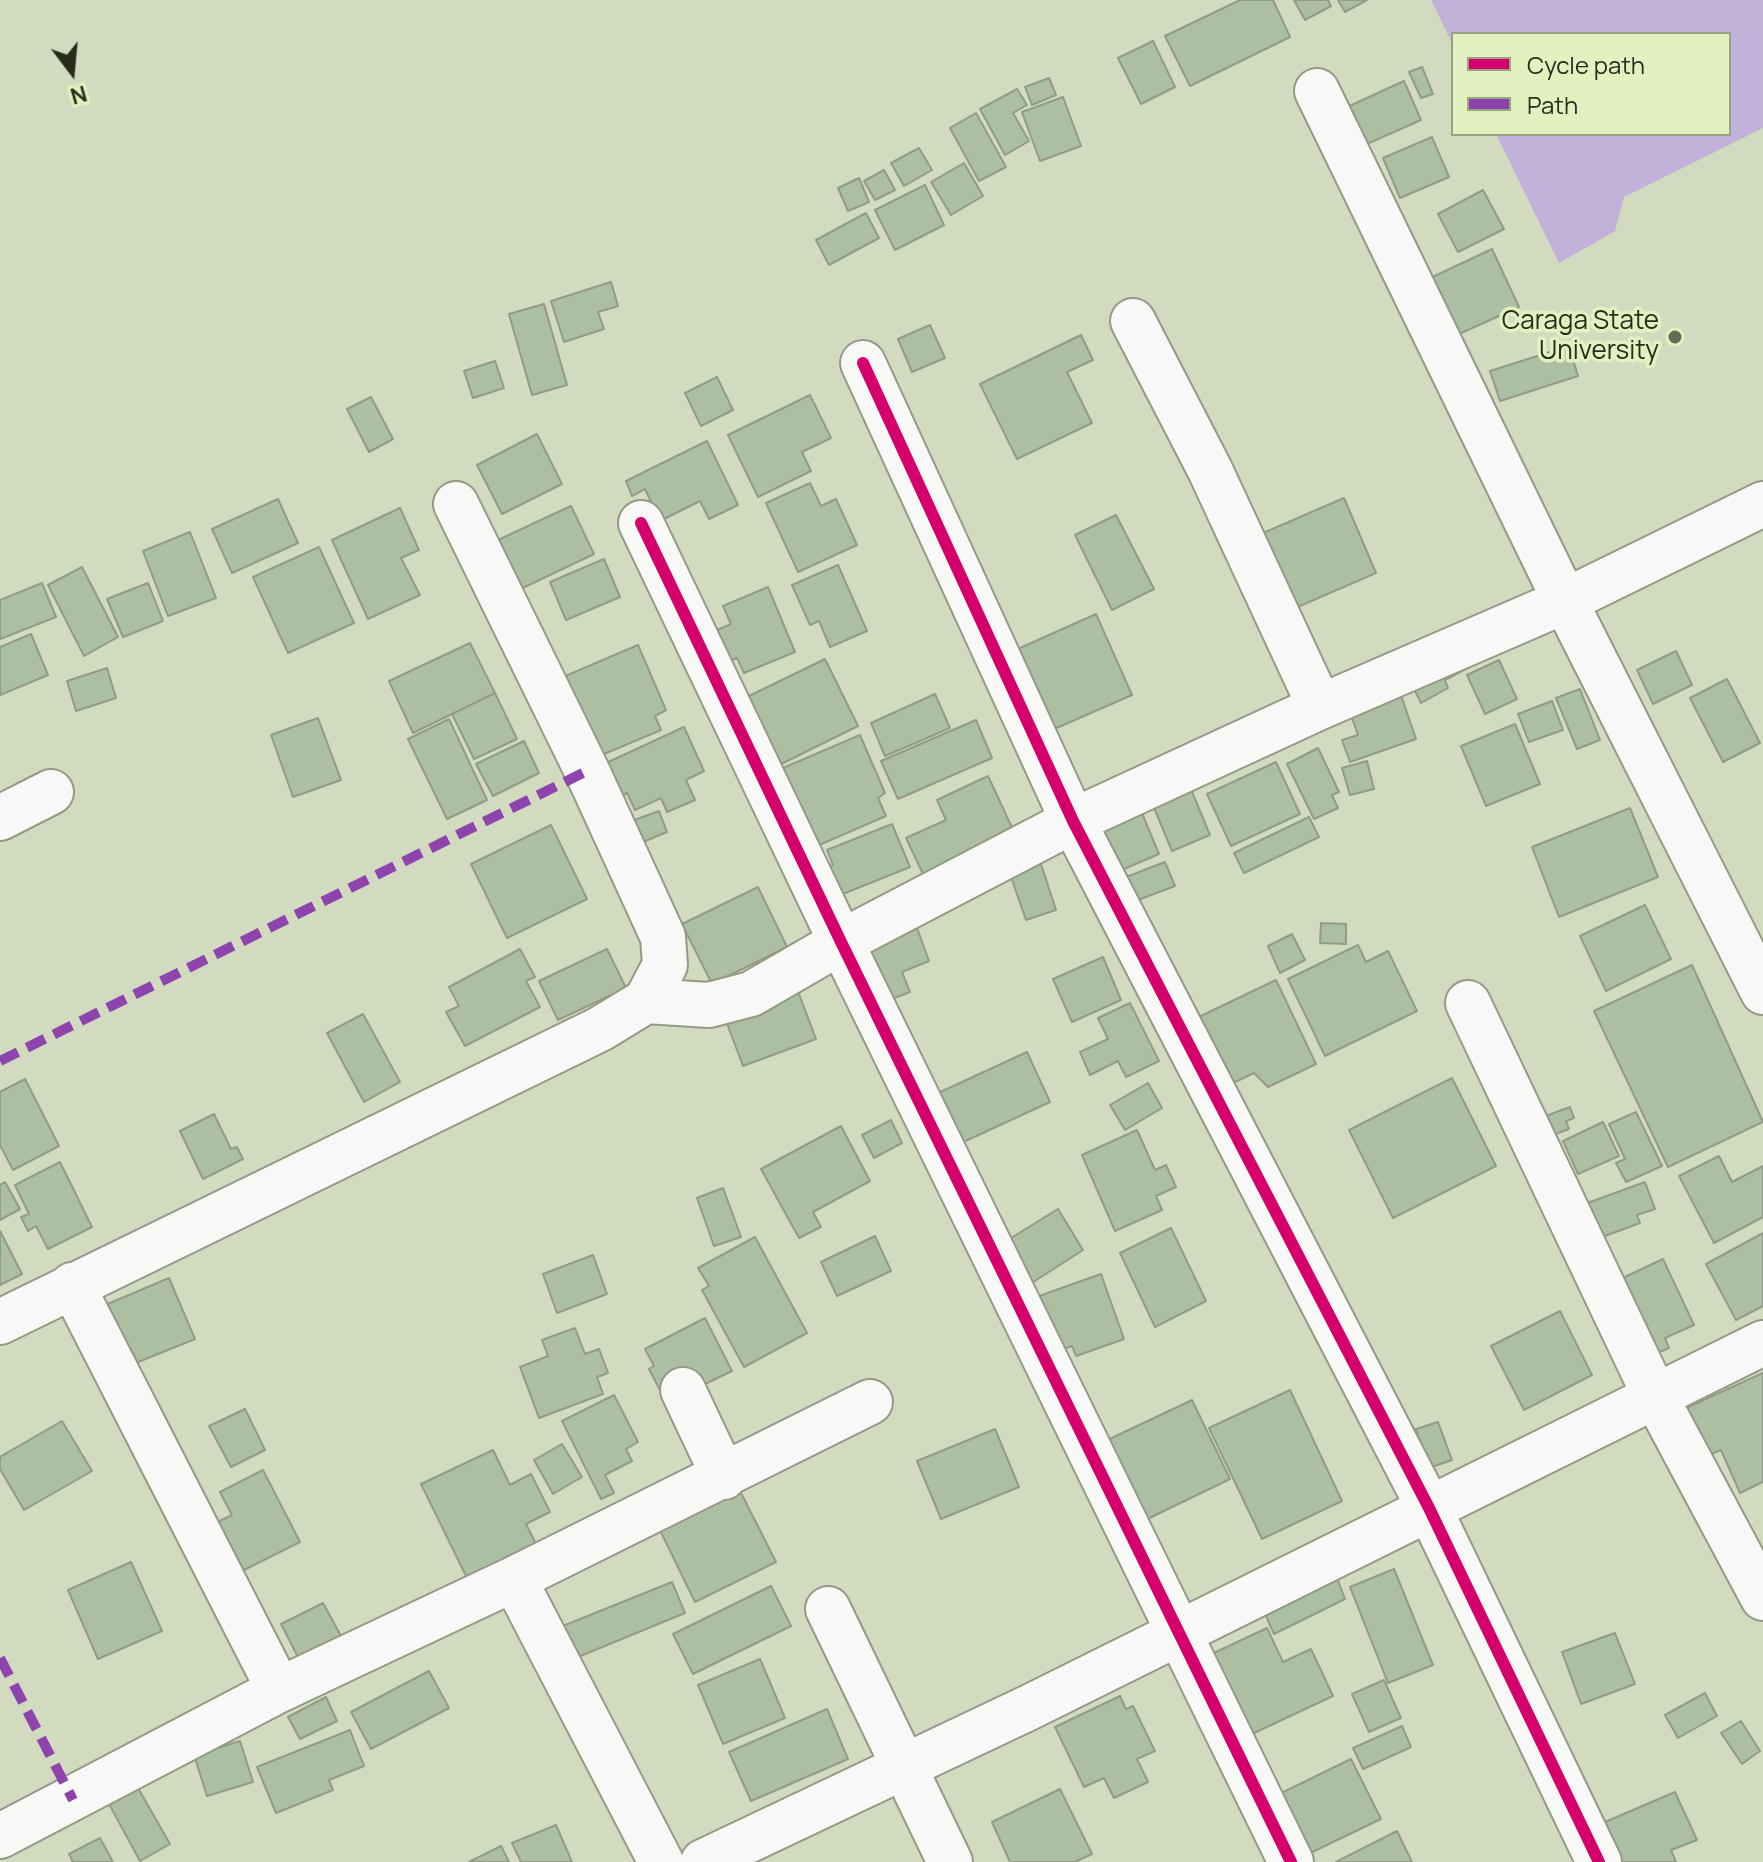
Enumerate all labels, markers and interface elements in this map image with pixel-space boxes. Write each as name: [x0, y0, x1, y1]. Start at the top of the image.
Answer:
north arrow: [32, 32, 112, 112]
legend: [1451, 32, 1731, 136]
text: Cycle path: [1527, 48, 1645, 81]
text: N: [67, 78, 90, 112]
text: Path: [1527, 88, 1578, 121]
place label: Caraga State University: [1502, 306, 1659, 368]
marker: Caraga State University: [1666, 328, 1684, 346]

